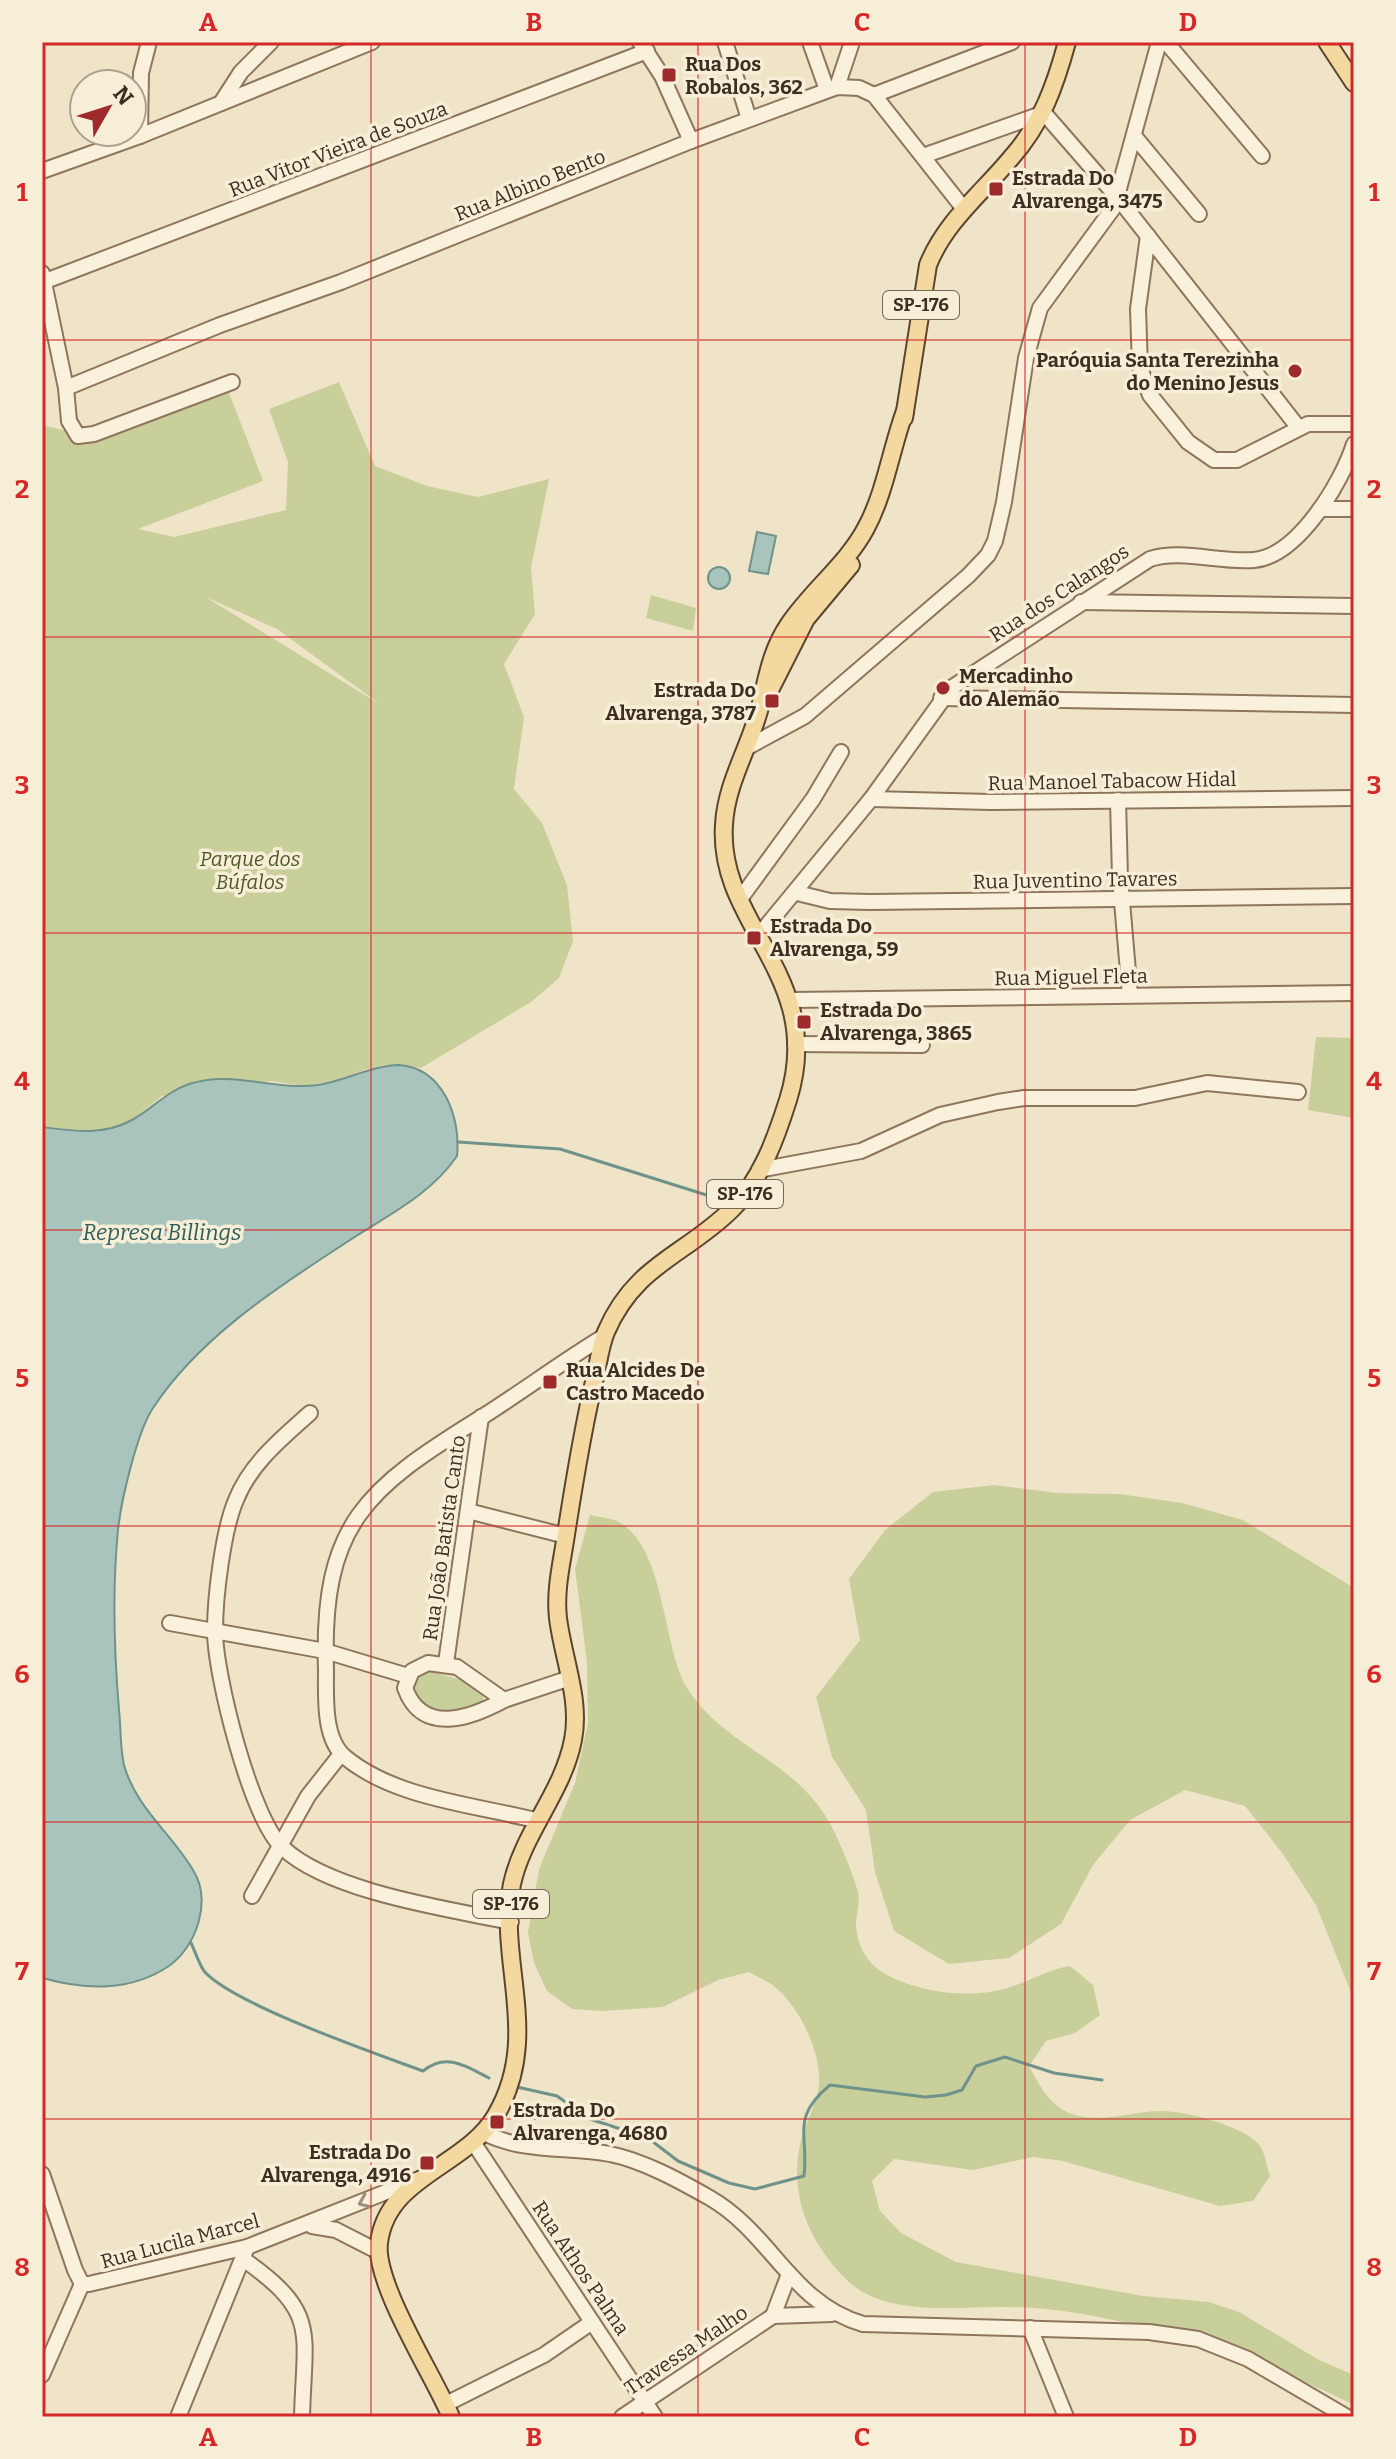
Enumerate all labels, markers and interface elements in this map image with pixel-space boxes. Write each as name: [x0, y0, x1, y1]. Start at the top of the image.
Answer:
text: A: [199, 7, 218, 38]
text: B: [526, 7, 542, 38]
text: C: [854, 7, 870, 38]
text: D: [1179, 7, 1197, 38]
place label: Rua Dos Robalos, 362: [685, 52, 803, 99]
marker: Rua Dos Robalos, 362: [660, 66, 678, 84]
north arrow: [68, 68, 148, 148]
text: N: [107, 81, 139, 111]
street label: Rua Vitor Vieira de Souza: [225, 96, 451, 202]
street label: Rua Albino Bento: [451, 144, 609, 226]
place label: Estrada Do Alvarenga, 3475: [1012, 166, 1163, 213]
text: 1: [16, 177, 28, 208]
text: 1: [1368, 177, 1380, 208]
marker: Estrada Do Alvarenga, 3475: [987, 180, 1005, 198]
road number: SP-176: [883, 291, 959, 319]
place label: Paróquia Santa Terezinha do Menino Jesus: [1036, 348, 1279, 395]
marker: Paróquia Santa Terezinha do Menino Jesus: [1286, 362, 1304, 380]
text: 2: [15, 474, 29, 505]
text: 2: [1367, 474, 1381, 505]
street label: Rua dos Calangos: [985, 539, 1133, 647]
place label: Mercadinho do Alemão: [959, 664, 1073, 711]
place label: Estrada Do Alvarenga, 3787: [605, 678, 756, 725]
marker: Mercadinho do Alemão: [934, 679, 952, 697]
marker: Estrada Do Alvarenga, 3787: [763, 692, 781, 710]
street label: Rua Manoel Tabacow Hidal: [987, 767, 1237, 795]
text: 3: [15, 770, 29, 801]
text: 3: [1367, 770, 1381, 801]
park label: Parque dos Búfalos: [200, 847, 300, 895]
street label: Rua Juventino Tavares: [972, 866, 1178, 894]
place label: Estrada Do Alvarenga, 59: [770, 914, 899, 961]
marker: Estrada Do Alvarenga, 59: [745, 929, 763, 947]
street label: Rua Miguel Fleta: [994, 964, 1148, 990]
place label: Estrada Do Alvarenga, 3865: [820, 998, 972, 1045]
marker: Estrada Do Alvarenga, 3865: [795, 1013, 813, 1031]
text: 4: [14, 1066, 30, 1097]
text: 4: [1366, 1066, 1382, 1097]
road number: SP-176: [707, 1180, 783, 1208]
water label: Represa Billings: [82, 1219, 242, 1246]
place label: Rua Alcides De Castro Macedo: [566, 1358, 705, 1405]
text: 5: [15, 1363, 29, 1394]
text: 5: [1367, 1363, 1381, 1394]
marker: Rua Alcides De Castro Macedo: [541, 1373, 559, 1391]
street label: Rua João Batista Canto: [418, 1434, 470, 1642]
text: 6: [14, 1659, 30, 1690]
text: 6: [1366, 1659, 1382, 1690]
road number: SP-176: [473, 1890, 549, 1918]
text: 7: [15, 1956, 29, 1987]
text: 7: [1367, 1956, 1381, 1987]
place label: Estrada Do Alvarenga, 4680: [513, 2098, 668, 2145]
marker: Estrada Do Alvarenga, 4680: [488, 2113, 506, 2131]
place label: Estrada Do Alvarenga, 4916: [261, 2140, 411, 2187]
marker: Estrada Do Alvarenga, 4916: [418, 2154, 436, 2172]
one-way arrow: [358, 2192, 372, 2208]
street label: Rua Athos Palma: [527, 2196, 635, 2340]
street label: Rua Lucila Marcel: [98, 2208, 262, 2274]
text: 8: [14, 2252, 30, 2283]
text: 8: [1366, 2252, 1382, 2283]
street label: Travessa Malho: [620, 2300, 752, 2400]
text: A: [199, 2422, 218, 2453]
text: B: [526, 2422, 542, 2453]
text: C: [854, 2422, 870, 2453]
text: D: [1179, 2422, 1197, 2453]

